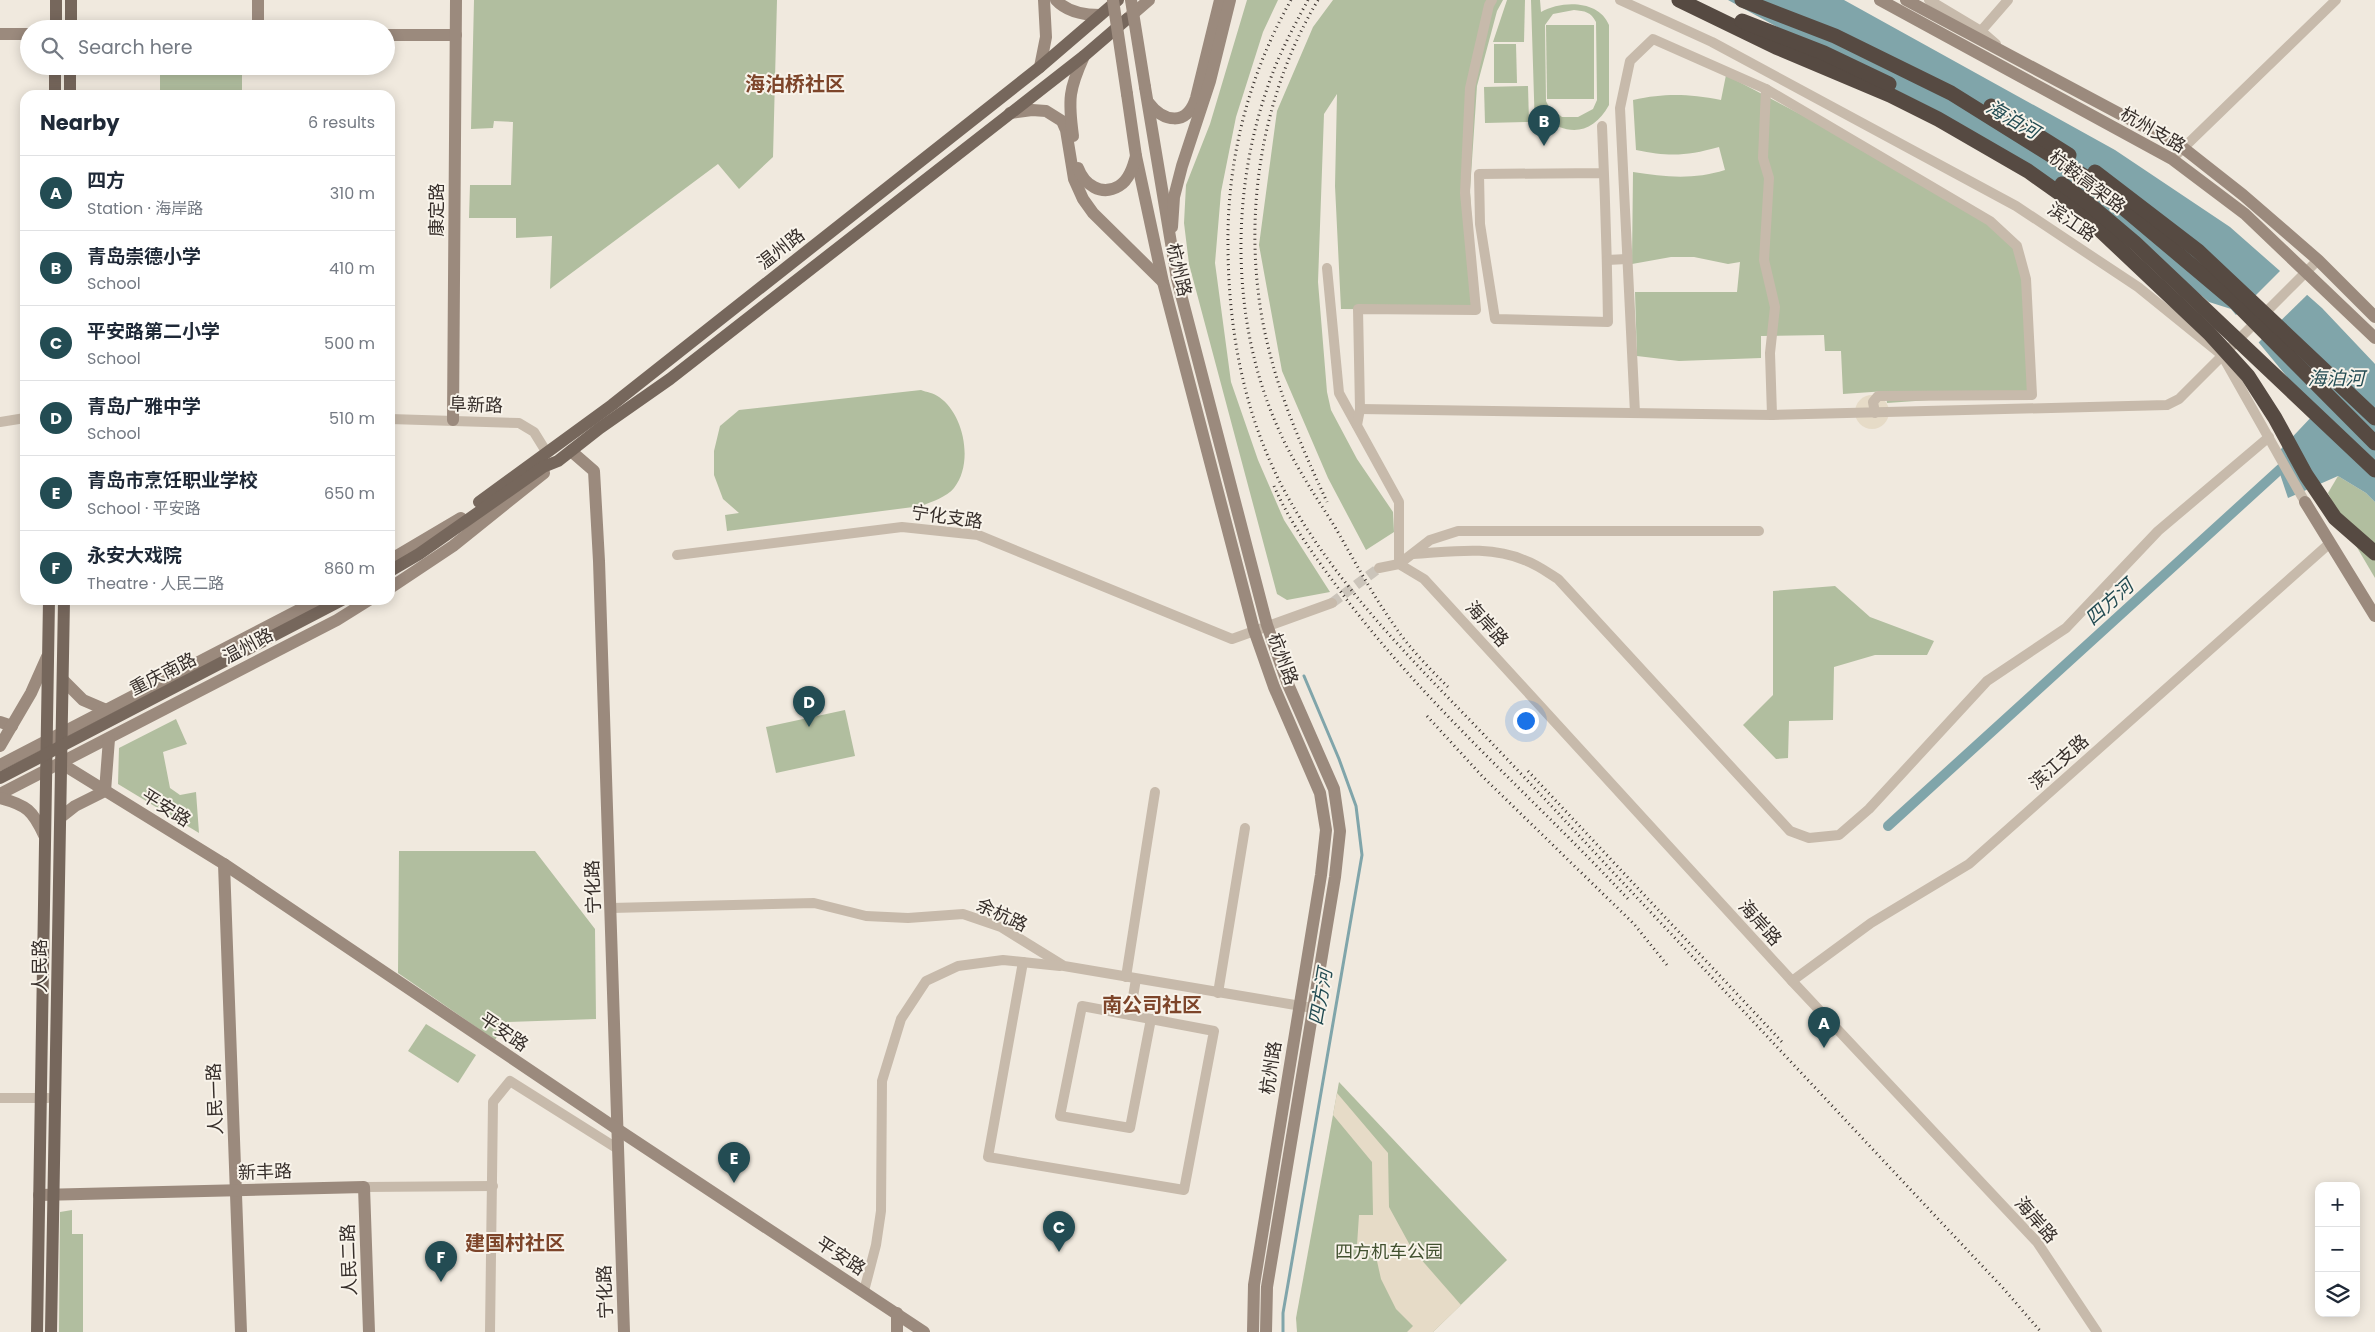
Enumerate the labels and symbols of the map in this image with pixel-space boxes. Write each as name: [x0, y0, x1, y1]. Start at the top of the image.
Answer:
district label: 海泊桥社区: [745, 70, 845, 98]
water label: 海泊河: [1981, 93, 2048, 147]
street label: 杭州支路: [2116, 101, 2191, 158]
pin: B: [1528, 105, 1560, 146]
street label: 杭鞍高架路: [2044, 145, 2131, 219]
street label: 康定路: [424, 183, 449, 237]
street label: 滨江路: [2043, 196, 2102, 247]
street label: 温州路: [752, 222, 810, 275]
street label: 杭州路: [1161, 241, 1198, 299]
water label: 海泊河: [2307, 365, 2368, 392]
street label: 阜新路: [449, 391, 503, 418]
street label: 宁化支路: [910, 499, 984, 534]
water label: 四方河: [2079, 571, 2143, 631]
street label: 海岸路: [1460, 595, 1515, 652]
street label: 温州路: [218, 622, 277, 669]
street label: 杭州路: [1262, 629, 1304, 688]
street label: 重庆南路: [125, 646, 201, 701]
pin: D: [793, 686, 825, 727]
your location: [1513, 708, 1539, 734]
street label: 滨江支路: [2024, 728, 2094, 795]
street label: 平安路: [137, 783, 196, 832]
street label: 宁化路: [579, 860, 606, 914]
street label: 余杭路: [972, 892, 1032, 937]
street label: 海岸路: [1733, 894, 1788, 951]
street label: 人民路: [27, 939, 52, 993]
water label: 四方河: [1302, 963, 1339, 1028]
district label: 南公司社区: [1102, 991, 1202, 1019]
street label: 平安路: [475, 1006, 534, 1057]
pin: A: [1808, 1007, 1840, 1048]
street label: 杭州路: [1254, 1039, 1287, 1097]
street label: 人民一路: [201, 1063, 228, 1135]
pin: E: [718, 1142, 750, 1183]
street label: 新丰路: [238, 1158, 292, 1185]
street label: 海岸路: [2009, 1191, 2064, 1248]
pin: C: [1043, 1211, 1075, 1252]
street label: 人民二路: [335, 1224, 362, 1296]
district label: 建国村社区: [465, 1229, 565, 1257]
street label: 平安路: [812, 1230, 871, 1281]
park label: 四方机车公园: [1335, 1239, 1443, 1264]
pin: F: [425, 1241, 457, 1282]
street label: 宁化路: [591, 1265, 618, 1319]

